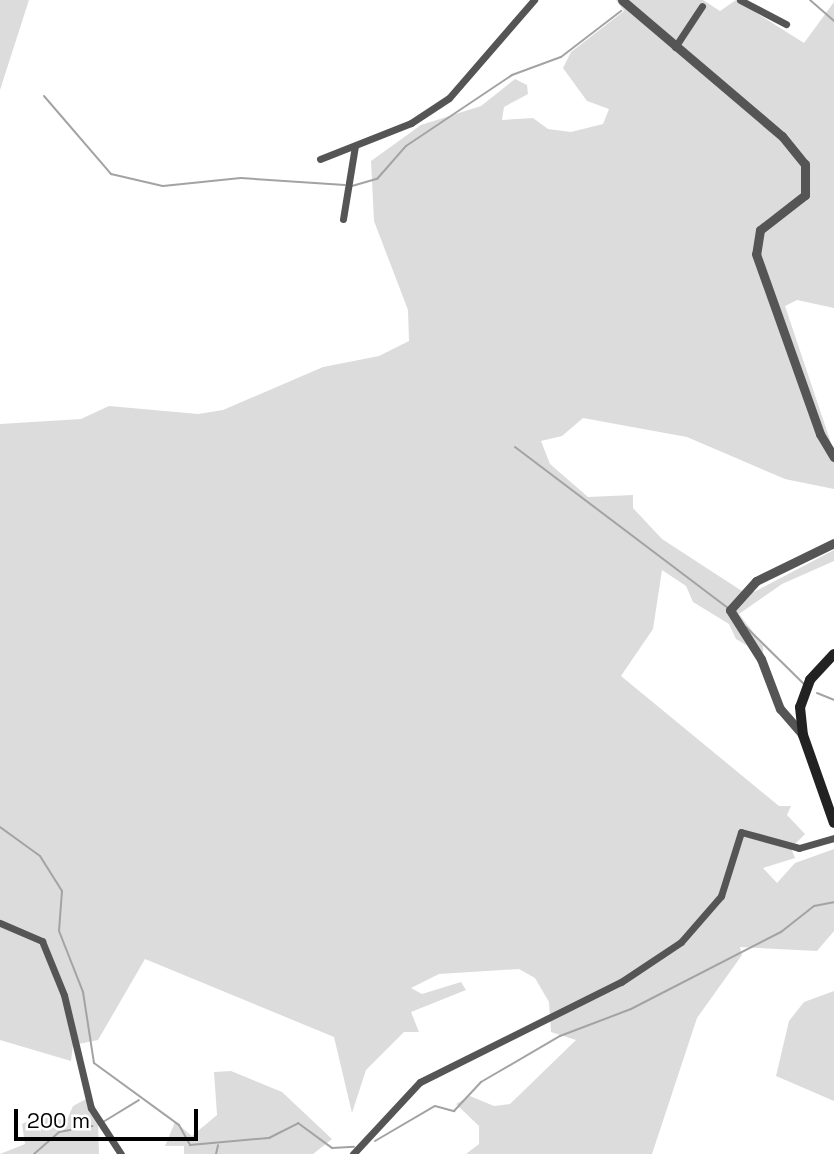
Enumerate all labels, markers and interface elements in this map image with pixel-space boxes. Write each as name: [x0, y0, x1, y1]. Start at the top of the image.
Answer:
scale bar: [18, 1094, 201, 1138]
text: 200 m: [27, 1107, 90, 1134]

